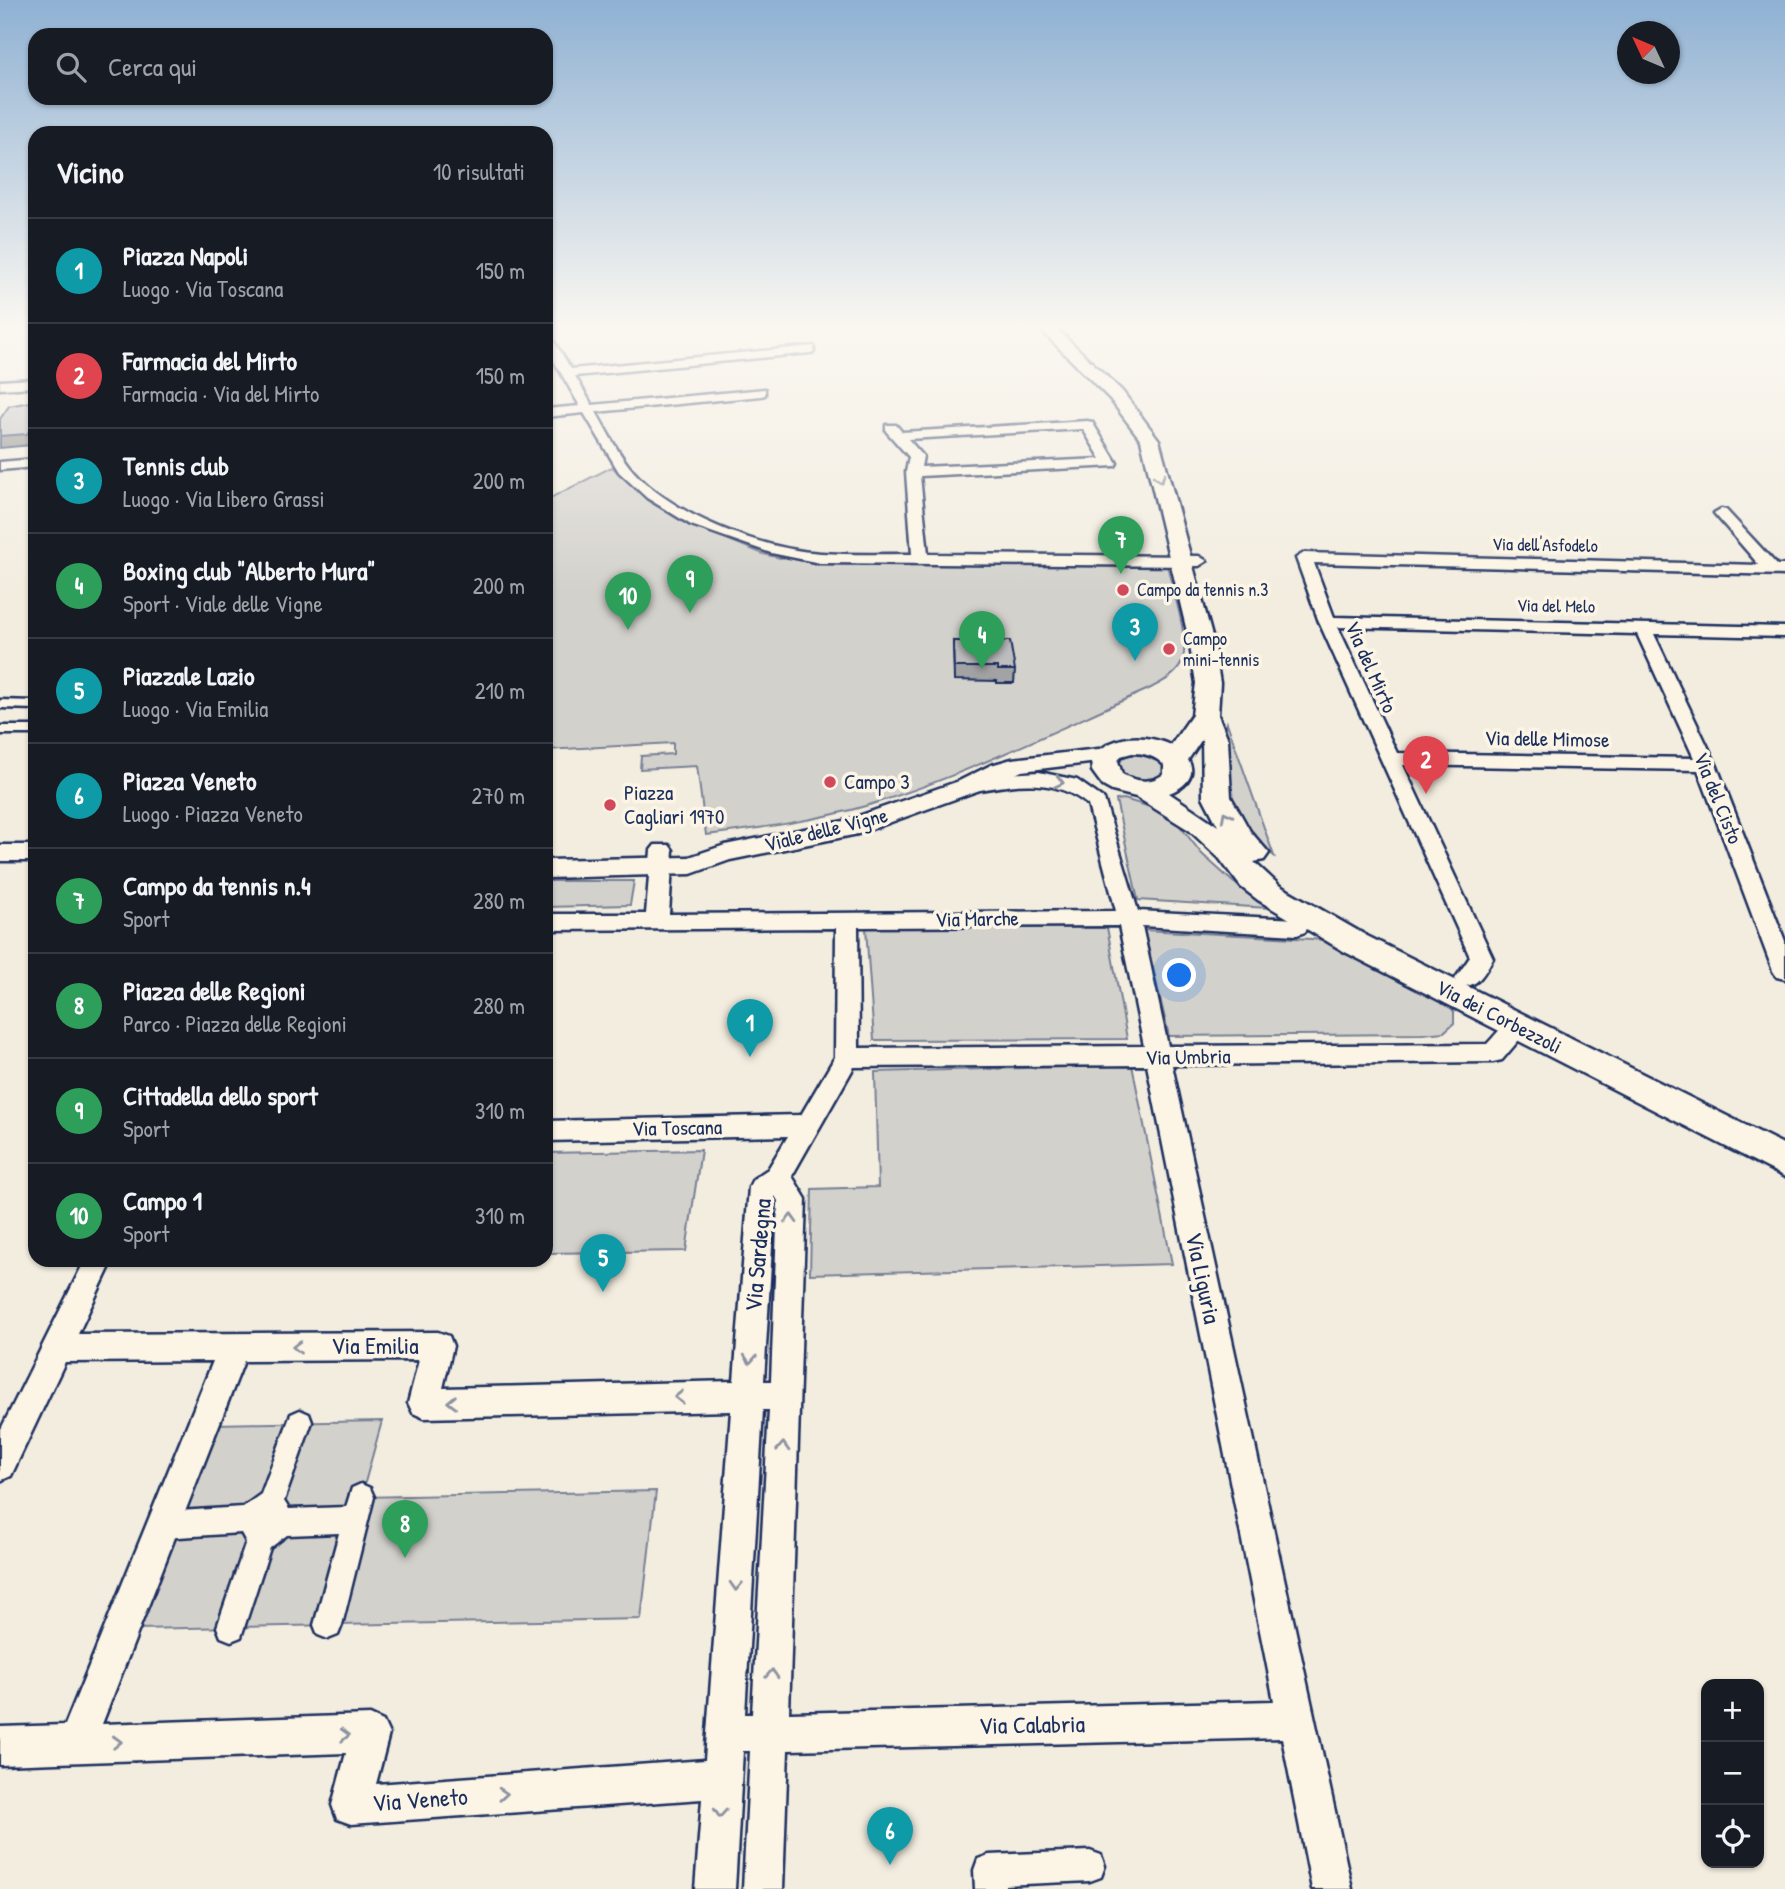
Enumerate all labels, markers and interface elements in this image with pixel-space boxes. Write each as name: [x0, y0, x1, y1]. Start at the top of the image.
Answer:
north arrow: [1617, 21, 1680, 84]
search box: [28, 28, 553, 105]
icon: search: [52, 48, 90, 86]
text: Cerca qui: [108, 49, 197, 84]
text: Vicino: [56, 152, 124, 192]
text: 10 risultati: [433, 156, 525, 187]
text: Piazza Napoli: [123, 238, 248, 273]
text: 1: [75, 255, 83, 286]
text: 150 m: [476, 255, 525, 286]
text: Luogo · Via Toscana: [123, 273, 283, 304]
text: Farmacia del Mirto: [123, 343, 297, 378]
text: 2: [74, 360, 84, 391]
text: 150 m: [476, 360, 525, 391]
text: Farmacia · Via del Mirto: [123, 378, 319, 409]
text: Tennis club: [123, 448, 229, 483]
text: 3: [74, 465, 84, 496]
text: 200 m: [473, 465, 525, 496]
one-way arrow: [1152, 472, 1166, 484]
text: Luogo · Via Libero Grassi: [123, 483, 325, 514]
pin: 7: [1098, 516, 1144, 574]
street label: Via dell'Asfodelo: [1492, 531, 1598, 558]
text: Boxing club "Alberto Mura": [123, 553, 375, 588]
pin: 9: [667, 555, 713, 613]
text: 4: [75, 570, 83, 601]
text: 200 m: [473, 570, 525, 601]
pin: 10: [605, 572, 651, 630]
place label: Campo da tennis n.3: [1137, 577, 1268, 602]
marker: Campo da tennis n.3: [1115, 582, 1131, 598]
text: Sport · Viale delle Vigne: [123, 588, 323, 619]
street label: Via del Melo: [1517, 592, 1595, 619]
pin: 3: [1112, 603, 1158, 661]
pin: 4: [959, 611, 1005, 669]
street label: Via del Mirto: [1338, 616, 1405, 717]
place label: Campo mini-tennis: [1183, 626, 1259, 672]
marker: Campo mini-tennis: [1161, 641, 1177, 657]
text: Piazzale Lazio: [123, 658, 255, 693]
text: 5: [74, 675, 84, 706]
text: 210 m: [475, 675, 525, 706]
text: Luogo · Via Emilia: [123, 693, 268, 724]
street label: Via delle Mimose: [1484, 723, 1610, 754]
pin: 2: [1403, 736, 1449, 794]
street label: Via del Cisto: [1687, 748, 1750, 848]
text: Piazza Veneto: [123, 763, 256, 798]
place label: Campo 3: [844, 767, 910, 796]
one-way arrow: [1053, 773, 1065, 788]
marker: Campo 3: [822, 774, 838, 790]
place label: Piazza Cagliari 1970: [624, 778, 724, 831]
text: 6: [74, 780, 84, 811]
text: 270 m: [472, 780, 525, 811]
marker: Piazza Cagliari 1970: [602, 797, 618, 813]
text: Luogo · Piazza Veneto: [123, 798, 303, 829]
street label: Viale delle Vigne: [761, 800, 891, 859]
one-way arrow: [1221, 811, 1235, 824]
text: Campo da tennis n.4: [123, 868, 311, 903]
text: 7: [73, 885, 85, 916]
text: 280 m: [473, 885, 525, 916]
text: Sport: [123, 903, 169, 934]
street label: Via Marche: [935, 903, 1019, 934]
your location: [1162, 958, 1196, 992]
street label: Via dei Corbezzoli: [1431, 972, 1567, 1061]
text: Piazza delle Regioni: [123, 973, 306, 1008]
text: 8: [74, 990, 84, 1021]
text: 280 m: [473, 990, 525, 1021]
pin: 1: [727, 999, 773, 1057]
text: Parco · Piazza delle Regioni: [123, 1008, 347, 1039]
street label: Via Umbria: [1145, 1041, 1231, 1072]
text: Cittadella dello sport: [123, 1078, 318, 1113]
text: 9: [75, 1095, 83, 1126]
text: 310 m: [475, 1095, 525, 1126]
street label: Via Toscana: [632, 1112, 722, 1143]
text: Sport: [123, 1113, 169, 1144]
text: Campo 1: [123, 1183, 202, 1218]
street label: Via Sardegna: [736, 1197, 778, 1313]
text: 10: [70, 1200, 88, 1231]
text: 310 m: [475, 1200, 525, 1231]
one-way arrow: [784, 1214, 799, 1225]
text: Sport: [123, 1218, 169, 1249]
street label: Via Liguria: [1179, 1229, 1229, 1326]
pin: 5: [580, 1234, 626, 1292]
street label: Via Emilia: [331, 1329, 419, 1361]
one-way arrow: [291, 1339, 302, 1355]
one-way arrow: [743, 1354, 758, 1365]
one-way arrow: [673, 1389, 684, 1404]
one-way arrow: [446, 1394, 456, 1410]
one-way arrow: [775, 1441, 790, 1452]
pin: 8: [382, 1500, 428, 1558]
one-way arrow: [728, 1581, 743, 1592]
one-way arrow: [764, 1668, 779, 1679]
map controls: [1701, 1679, 1764, 1868]
button: +: [1701, 1679, 1764, 1742]
street label: Via Calabria: [979, 1707, 1085, 1741]
one-way arrow: [339, 1727, 350, 1742]
one-way arrow: [112, 1734, 123, 1749]
button: −: [1701, 1742, 1764, 1805]
street label: Via Veneto: [371, 1780, 469, 1818]
one-way arrow: [498, 1787, 509, 1802]
button: locate: [1701, 1805, 1764, 1868]
pin: 6: [867, 1807, 913, 1865]
one-way arrow: [713, 1808, 728, 1819]

